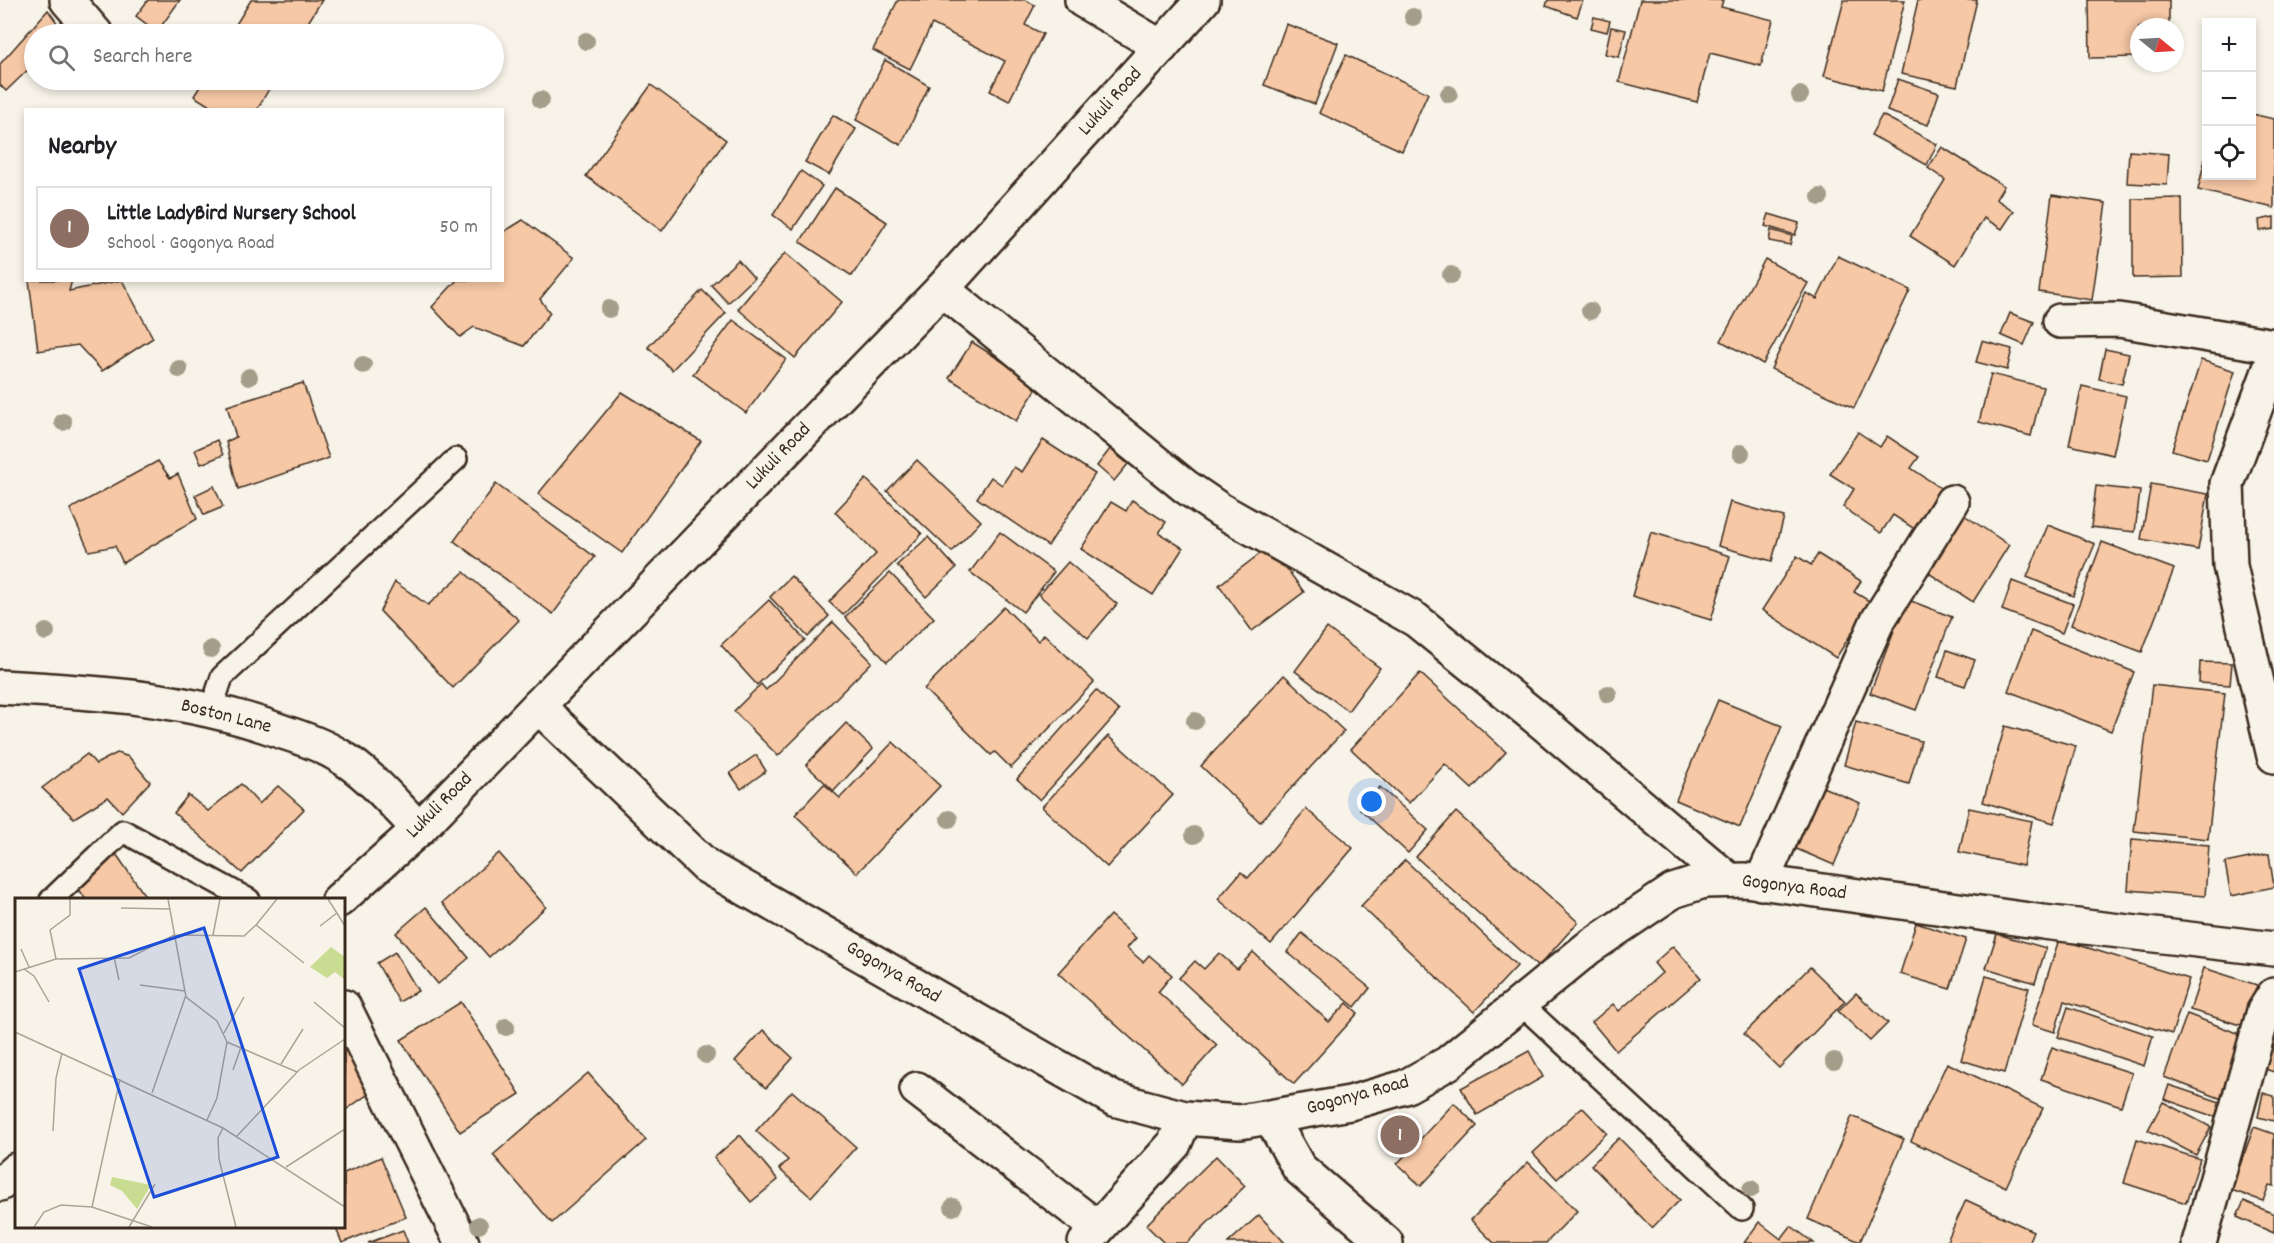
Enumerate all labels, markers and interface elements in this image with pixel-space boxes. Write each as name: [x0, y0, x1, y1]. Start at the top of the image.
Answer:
north arrow: [2130, 18, 2184, 72]
map controls: [2202, 18, 2256, 180]
button: +: [2202, 18, 2256, 72]
search box: [24, 24, 504, 90]
icon: search: [45, 41, 78, 74]
text: Search here: [93, 42, 192, 73]
street label: Lukuli Road: [1072, 61, 1150, 143]
button: −: [2202, 72, 2256, 126]
button: locate: [2202, 126, 2256, 180]
text: Nearby: [48, 129, 116, 166]
text: Little LadyBird Nursery School: [107, 199, 356, 230]
text: 1: [67, 214, 72, 242]
text: 50 m: [440, 214, 478, 242]
text: School · Gogonya Road: [107, 230, 275, 258]
street label: Lukuli Road: [740, 417, 818, 497]
street label: Boston Lane: [178, 692, 274, 742]
street label: Lukuli Road: [400, 766, 480, 846]
your location: [1357, 787, 1386, 816]
street label: Gogonya Road: [1740, 868, 1848, 908]
inset map: [15, 898, 345, 1228]
street label: Gogonya Road: [840, 935, 946, 1011]
street label: Gogonya Road: [1303, 1069, 1413, 1123]
pin: 1: [1380, 1112, 1420, 1158]

